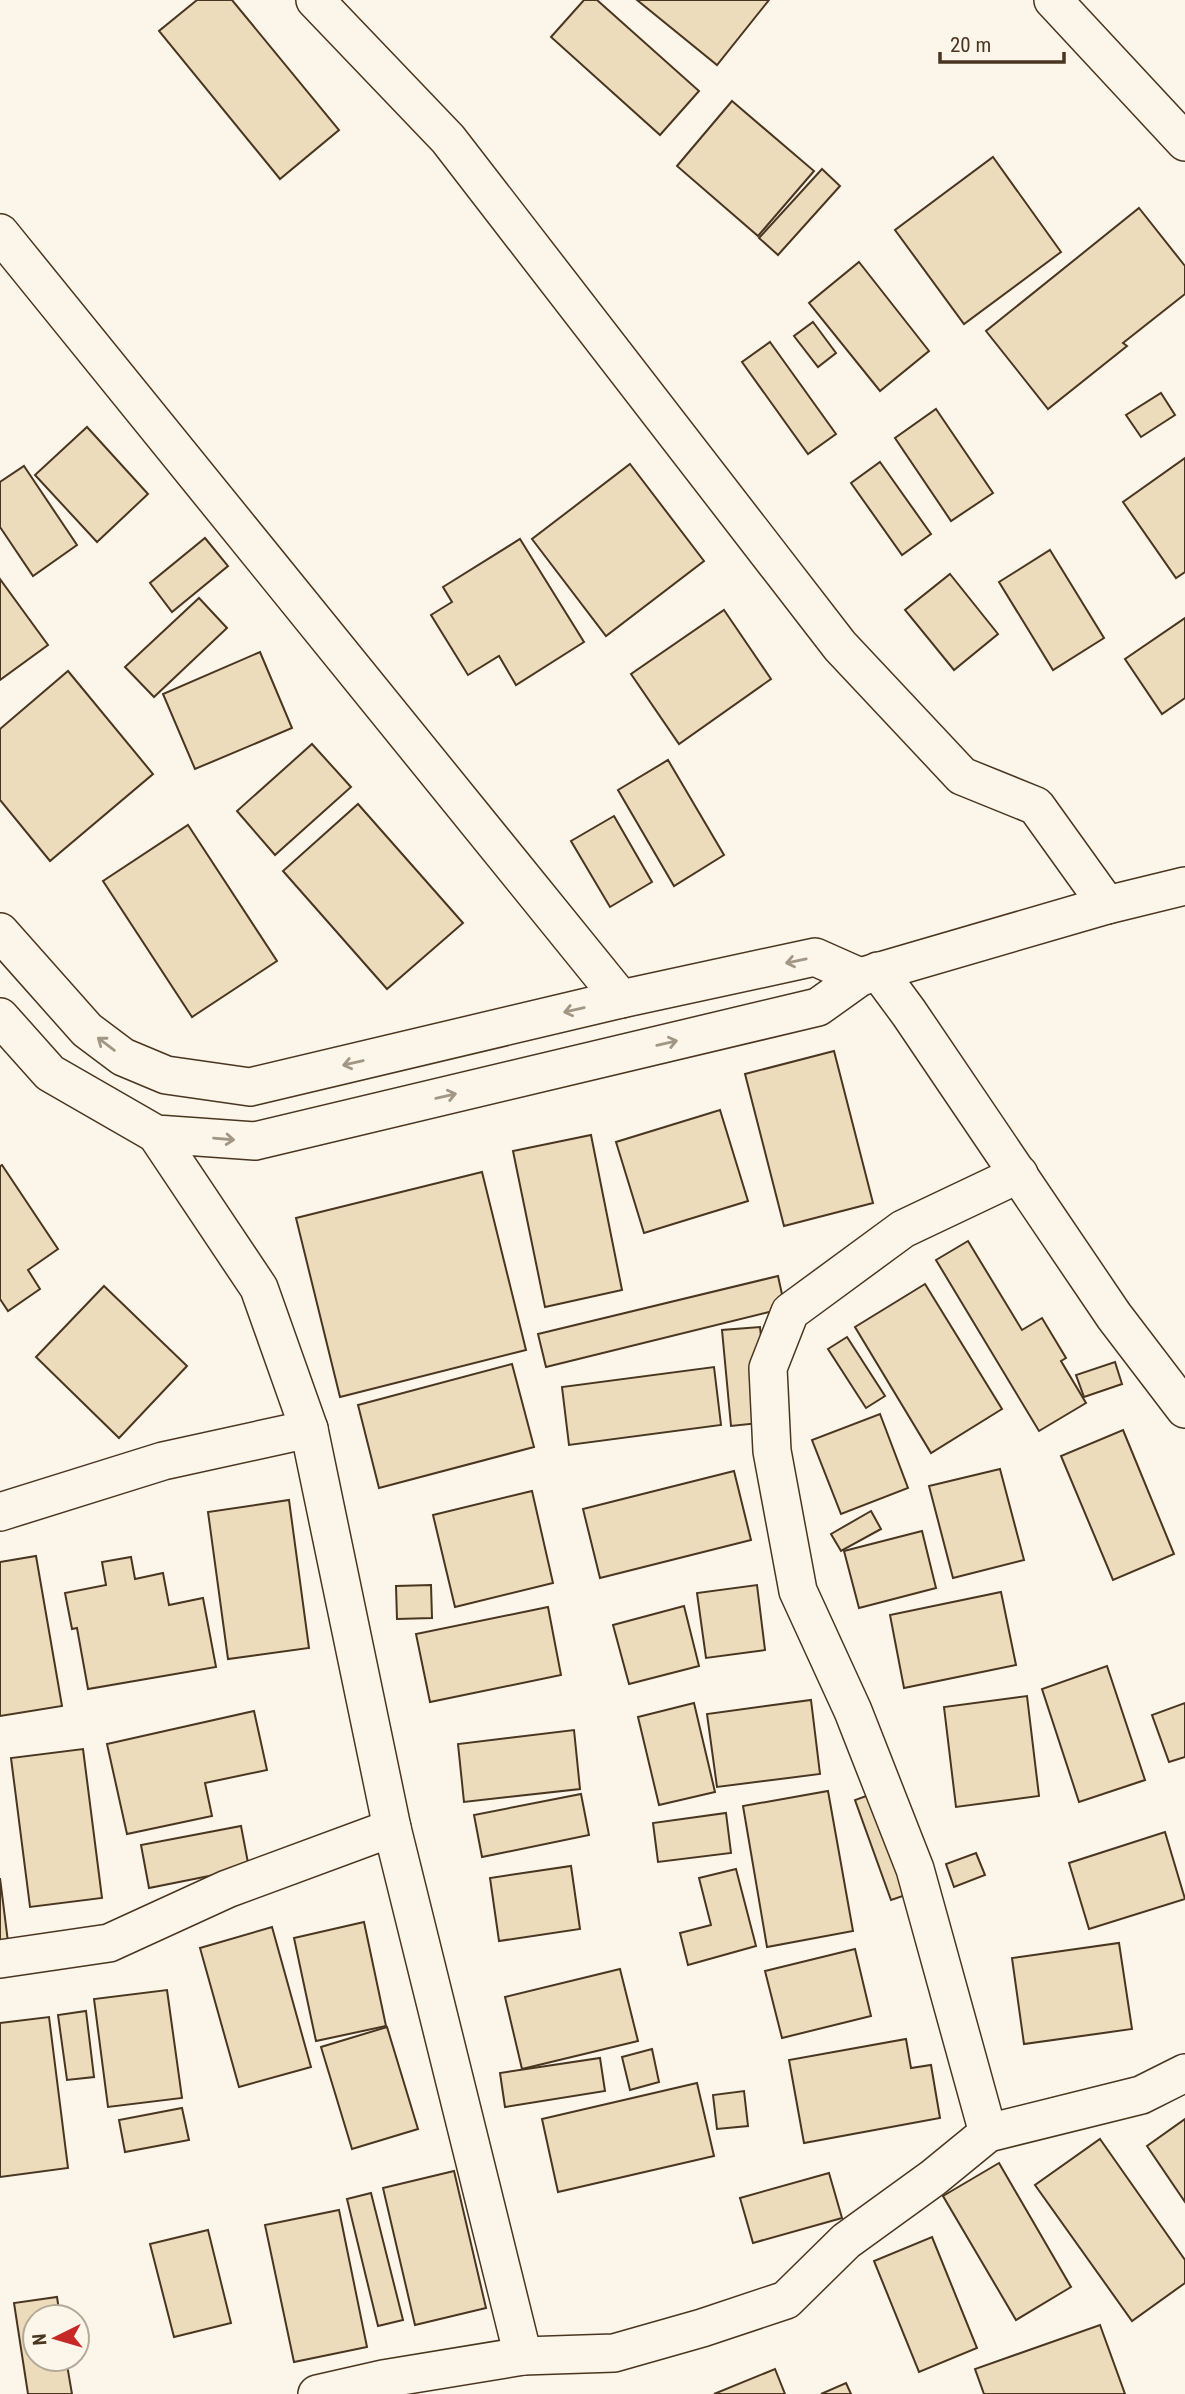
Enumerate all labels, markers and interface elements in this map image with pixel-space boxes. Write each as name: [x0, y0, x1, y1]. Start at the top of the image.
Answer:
scale bar: [940, 21, 1064, 65]
text: 20 m: [950, 33, 991, 57]
one-way arrow: [785, 955, 808, 969]
one-way arrow: [563, 1004, 586, 1017]
one-way arrow: [97, 1036, 115, 1051]
one-way arrow: [655, 1036, 678, 1049]
one-way arrow: [342, 1057, 365, 1070]
one-way arrow: [434, 1089, 457, 1102]
one-way arrow: [212, 1133, 235, 1146]
north arrow: [21, 2303, 91, 2373]
text: N: [28, 2333, 52, 2346]

